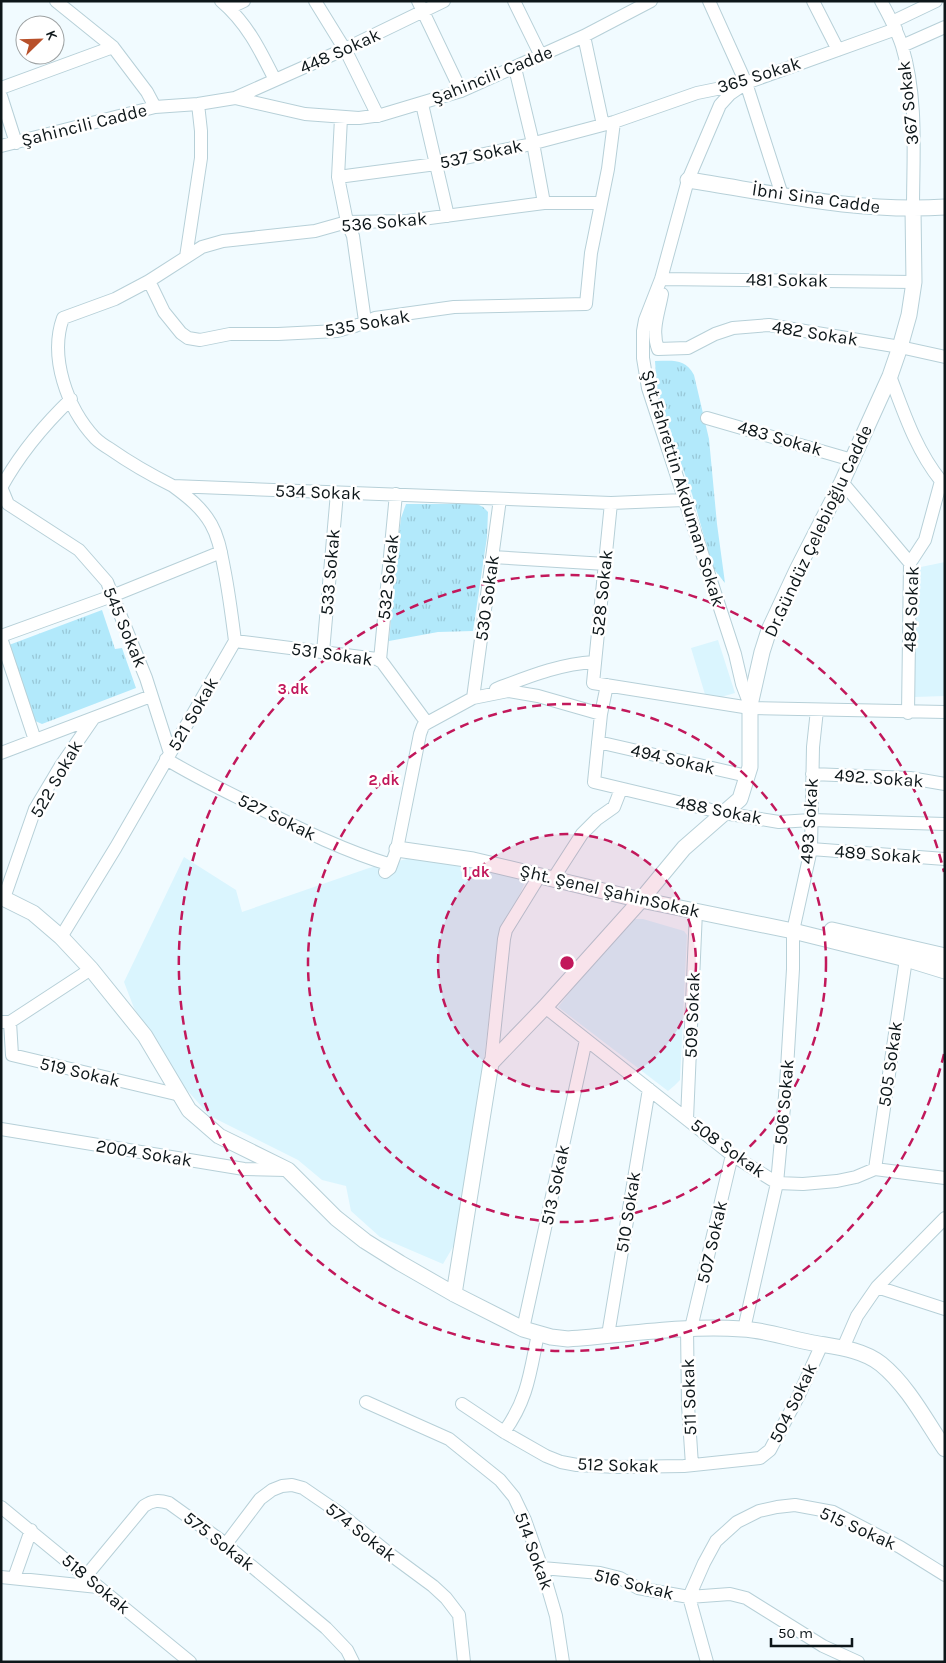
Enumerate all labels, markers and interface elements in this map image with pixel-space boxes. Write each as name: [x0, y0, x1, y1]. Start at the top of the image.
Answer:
north arrow: [15, 15, 65, 65]
street label: 448 Sokak: [296, 23, 384, 79]
text: K: [42, 28, 61, 43]
street label: Şahincili Cadde: [428, 41, 556, 109]
street label: 365 Sokak: [715, 52, 803, 98]
street label: 367 Sokak: [893, 60, 923, 146]
street label: Şahincili Cadde: [19, 99, 149, 151]
street label: 537 Sokak: [437, 134, 525, 174]
street label: İbni Sina Cadde: [751, 178, 881, 218]
street label: 536 Sokak: [340, 207, 428, 237]
street label: 481 Sokak: [746, 268, 828, 292]
street label: 535 Sokak: [323, 305, 411, 341]
street label: 482 Sokak: [770, 315, 860, 351]
street label: Şht.Fahrettin Akduman Sokak: [636, 367, 730, 609]
street label: 483 Sokak: [735, 415, 825, 461]
street label: Dr.Gündüz Çelebioğlu Cadde: [759, 421, 877, 641]
street label: 534 Sokak: [275, 480, 361, 504]
street label: 533 Sokak: [315, 528, 345, 616]
street label: 532 Sokak: [373, 533, 403, 621]
street label: 528 Sokak: [587, 549, 617, 637]
street label: 530 Sokak: [470, 554, 504, 642]
street label: 484 Sokak: [898, 565, 924, 653]
street label: 545 Sokak: [98, 583, 152, 671]
street label: 531 Sokak: [290, 637, 374, 671]
street label: 521 Sokak: [163, 673, 223, 755]
text: 3 dk: [277, 680, 309, 698]
street label: 522 Sokak: [25, 736, 87, 822]
street label: 494 Sokak: [629, 739, 717, 779]
street label: 492. Sokak: [834, 764, 924, 792]
text: 2 dk: [369, 771, 400, 789]
street label: 493 Sokak: [795, 777, 823, 865]
street label: 527 Sokak: [234, 789, 320, 845]
street label: 488 Sokak: [674, 791, 764, 829]
street label: 489 Sokak: [834, 840, 922, 868]
street label: Şht. Şenel ŞahinSokak: [518, 860, 702, 922]
text: 1 dk: [462, 863, 490, 881]
centre of rings: [558, 954, 576, 972]
street label: 509 Sokak: [679, 971, 705, 1059]
street label: 505 Sokak: [873, 1020, 907, 1108]
street label: 519 Sokak: [38, 1052, 122, 1092]
street label: 506 Sokak: [769, 1058, 799, 1146]
street label: 508 Sokak: [686, 1114, 770, 1182]
street label: 2004 Sokak: [94, 1135, 194, 1171]
street label: 513 Sokak: [536, 1143, 574, 1227]
street label: 510 Sokak: [611, 1170, 645, 1254]
street label: 507 Sokak: [692, 1198, 732, 1286]
street label: 511 Sokak: [677, 1358, 701, 1436]
street label: 504 Sokak: [764, 1359, 822, 1447]
street label: 512 Sokak: [577, 1453, 659, 1477]
street label: 574 Sokak: [321, 1498, 401, 1566]
street label: 515 Sokak: [816, 1501, 900, 1555]
street label: 575 Sokak: [179, 1506, 259, 1576]
street label: 514 Sokak: [510, 1509, 558, 1593]
street label: 518 Sokak: [57, 1549, 135, 1619]
street label: 516 Sokak: [592, 1563, 676, 1605]
scale bar: [771, 1616, 852, 1648]
text: 50 m: [778, 1624, 813, 1642]

